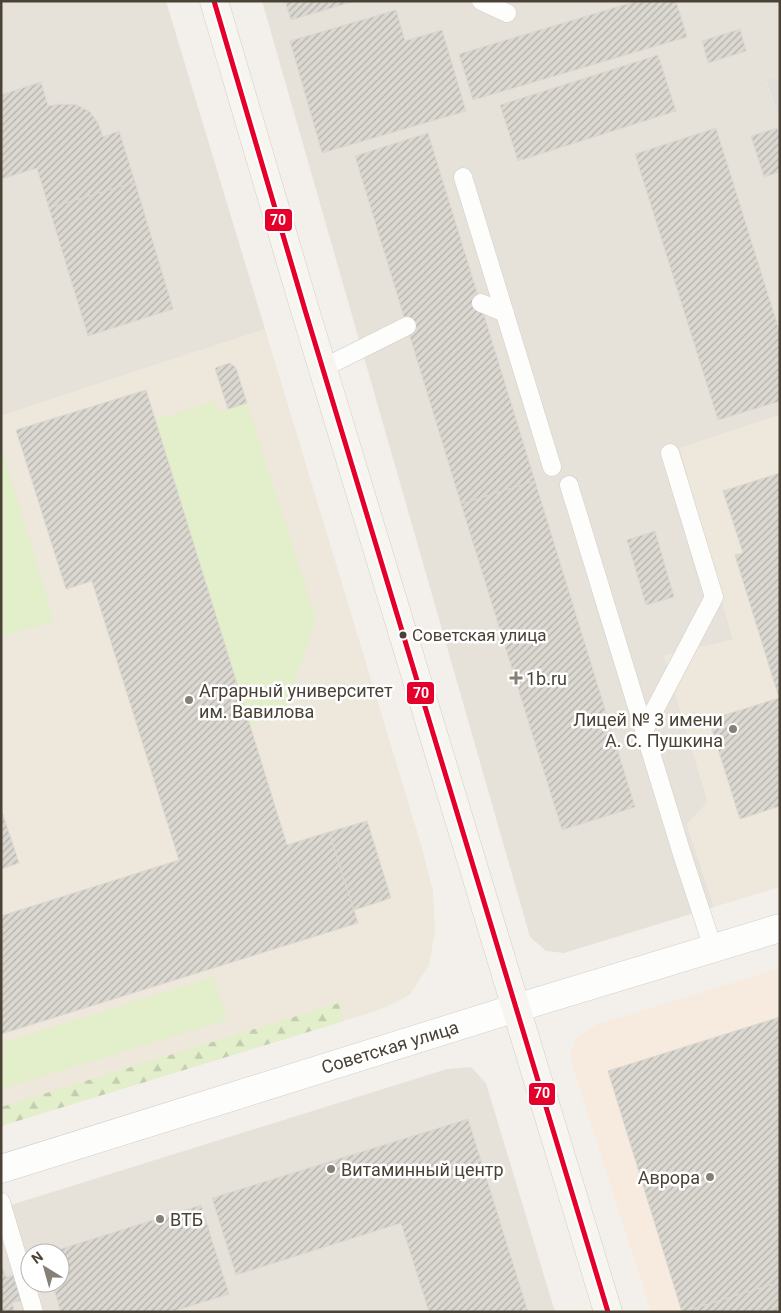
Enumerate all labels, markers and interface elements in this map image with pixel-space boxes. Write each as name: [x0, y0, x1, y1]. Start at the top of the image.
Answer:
line badge: 70: [264, 208, 293, 232]
text: 70: [270, 212, 286, 228]
place label: Советская улица: [412, 625, 546, 645]
marker: Советская улица: [398, 630, 408, 640]
place label: 1b.ru: [526, 668, 567, 689]
marker: 1b.ru: [510, 672, 522, 684]
place label: Аграрный университет им. Вавилова: [199, 680, 393, 722]
line badge: 70: [406, 681, 435, 705]
text: 70: [413, 685, 429, 701]
marker: Аграрный университет им. Вавилова: [183, 694, 195, 706]
place label: Лицей № 3 имени А. С. Пушкина: [573, 709, 723, 751]
marker: Лицей № 3 имени А. С. Пушкина: [727, 723, 739, 735]
street label: Советская улица: [319, 1016, 461, 1078]
line badge: 70: [528, 1082, 556, 1106]
text: 70: [534, 1085, 550, 1101]
place label: Витаминный центр: [341, 1159, 504, 1180]
marker: Витаминный центр: [325, 1163, 337, 1175]
place label: Аврора: [638, 1167, 700, 1188]
marker: Аврора: [704, 1171, 716, 1183]
place label: ВТБ: [170, 1209, 203, 1230]
marker: ВТБ: [154, 1213, 166, 1225]
north arrow: [20, 1243, 70, 1293]
text: N: [28, 1248, 46, 1267]

